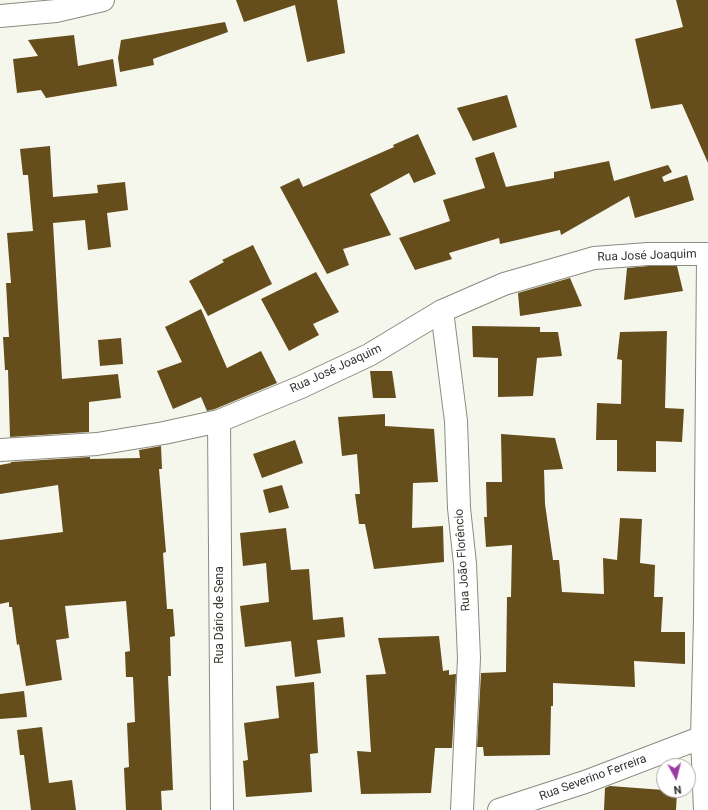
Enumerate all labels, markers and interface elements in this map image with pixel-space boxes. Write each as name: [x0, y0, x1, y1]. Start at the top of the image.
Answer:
street label: Rua José Joaquim: [597, 247, 697, 265]
street label: Rua José Joaquim: [288, 341, 384, 397]
street label: Rua João Florêncio: [452, 508, 474, 612]
street label: Rua Dário de Sena: [213, 566, 227, 664]
street label: Rua Severino Ferreira: [537, 752, 649, 804]
north arrow: [656, 758, 696, 798]
text: N: [673, 782, 682, 796]

